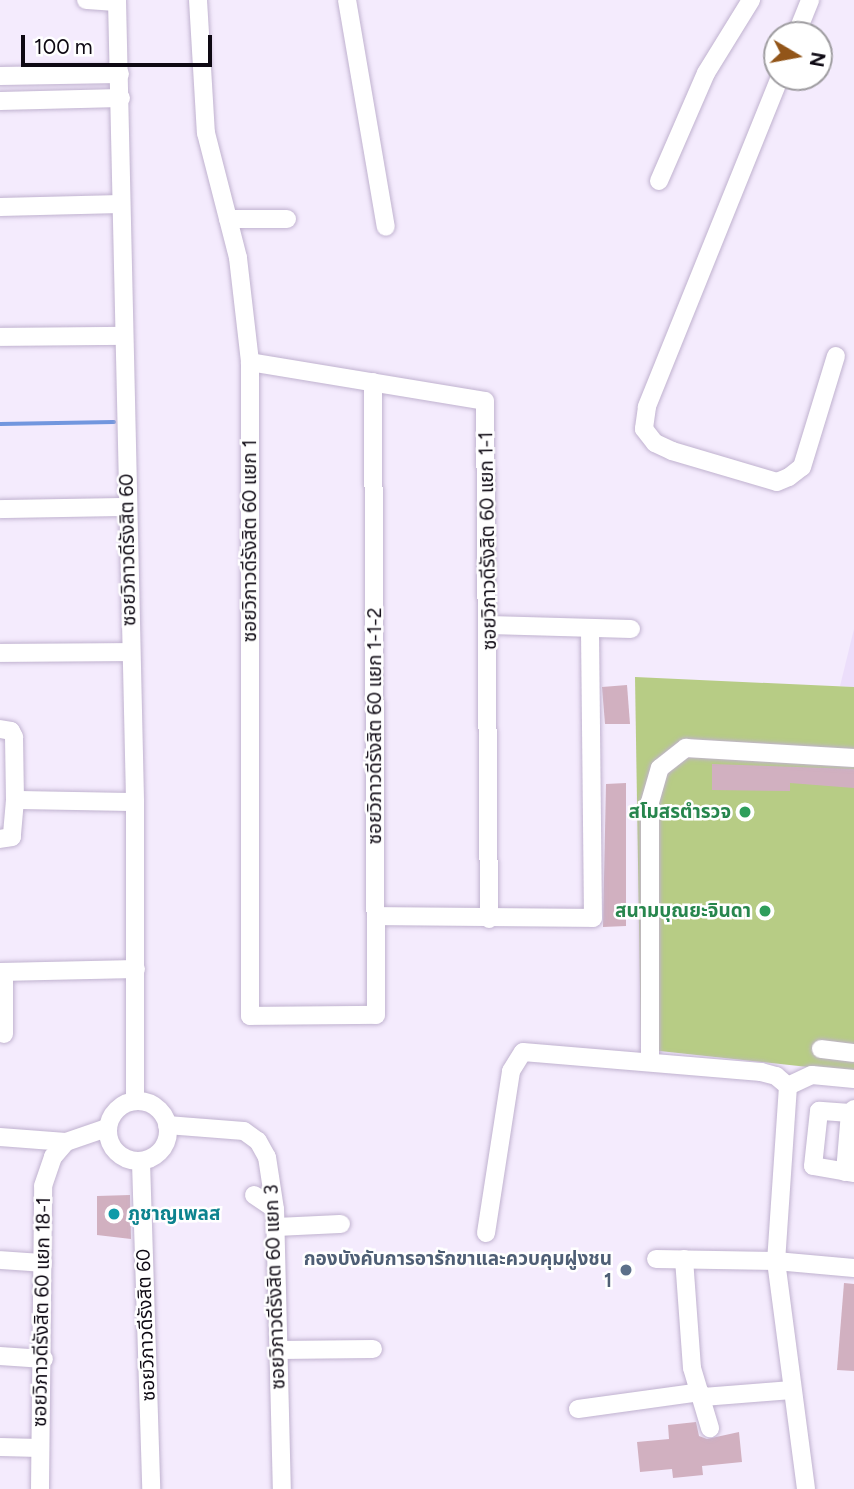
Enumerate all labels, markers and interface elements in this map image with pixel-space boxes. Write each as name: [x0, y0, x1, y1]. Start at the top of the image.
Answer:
scale bar: [24, 21, 215, 65]
north arrow: [763, 21, 833, 91]
text: 100 m: [34, 34, 93, 59]
text: N: [805, 50, 830, 69]
street label: ซอยวิภาวดีรังสิต 60 แยก 1-1: [475, 432, 501, 650]
street label: ซอยวิภาวดีรังสิต 60 แยก 1: [239, 440, 261, 642]
street label: ซอยวิภาวดีรังสิต 60: [115, 474, 141, 626]
street label: ซอยวิภาวดีรังสิต 60 แยก 1-1-2: [364, 608, 386, 844]
place label: สโมสรตำรวจ: [628, 801, 731, 823]
marker: สโมสรตำรวจ: [737, 804, 753, 820]
place label: สนามบุณยะจินดา: [615, 900, 751, 922]
marker: สนามบุณยะจินดา: [757, 903, 773, 919]
street label: ซอยวิภาวดีรังสิต 60 แยก 3: [260, 1184, 290, 1390]
street label: ซอยวิภาวดีรังสิต 60 แยก 18-1: [29, 1197, 55, 1427]
place label: ภูชาญเพลส: [128, 1203, 220, 1225]
marker: ภูชาญเพลส: [106, 1206, 122, 1222]
street label: ซอยวิภาวดีรังสิต 60: [132, 1248, 160, 1402]
place label: กองบังคับการอารักขาและควบคุมฝูงชน 1: [304, 1248, 612, 1292]
marker: กองบังคับการอารักขาและควบคุมฝูงชน 1: [618, 1262, 634, 1278]

